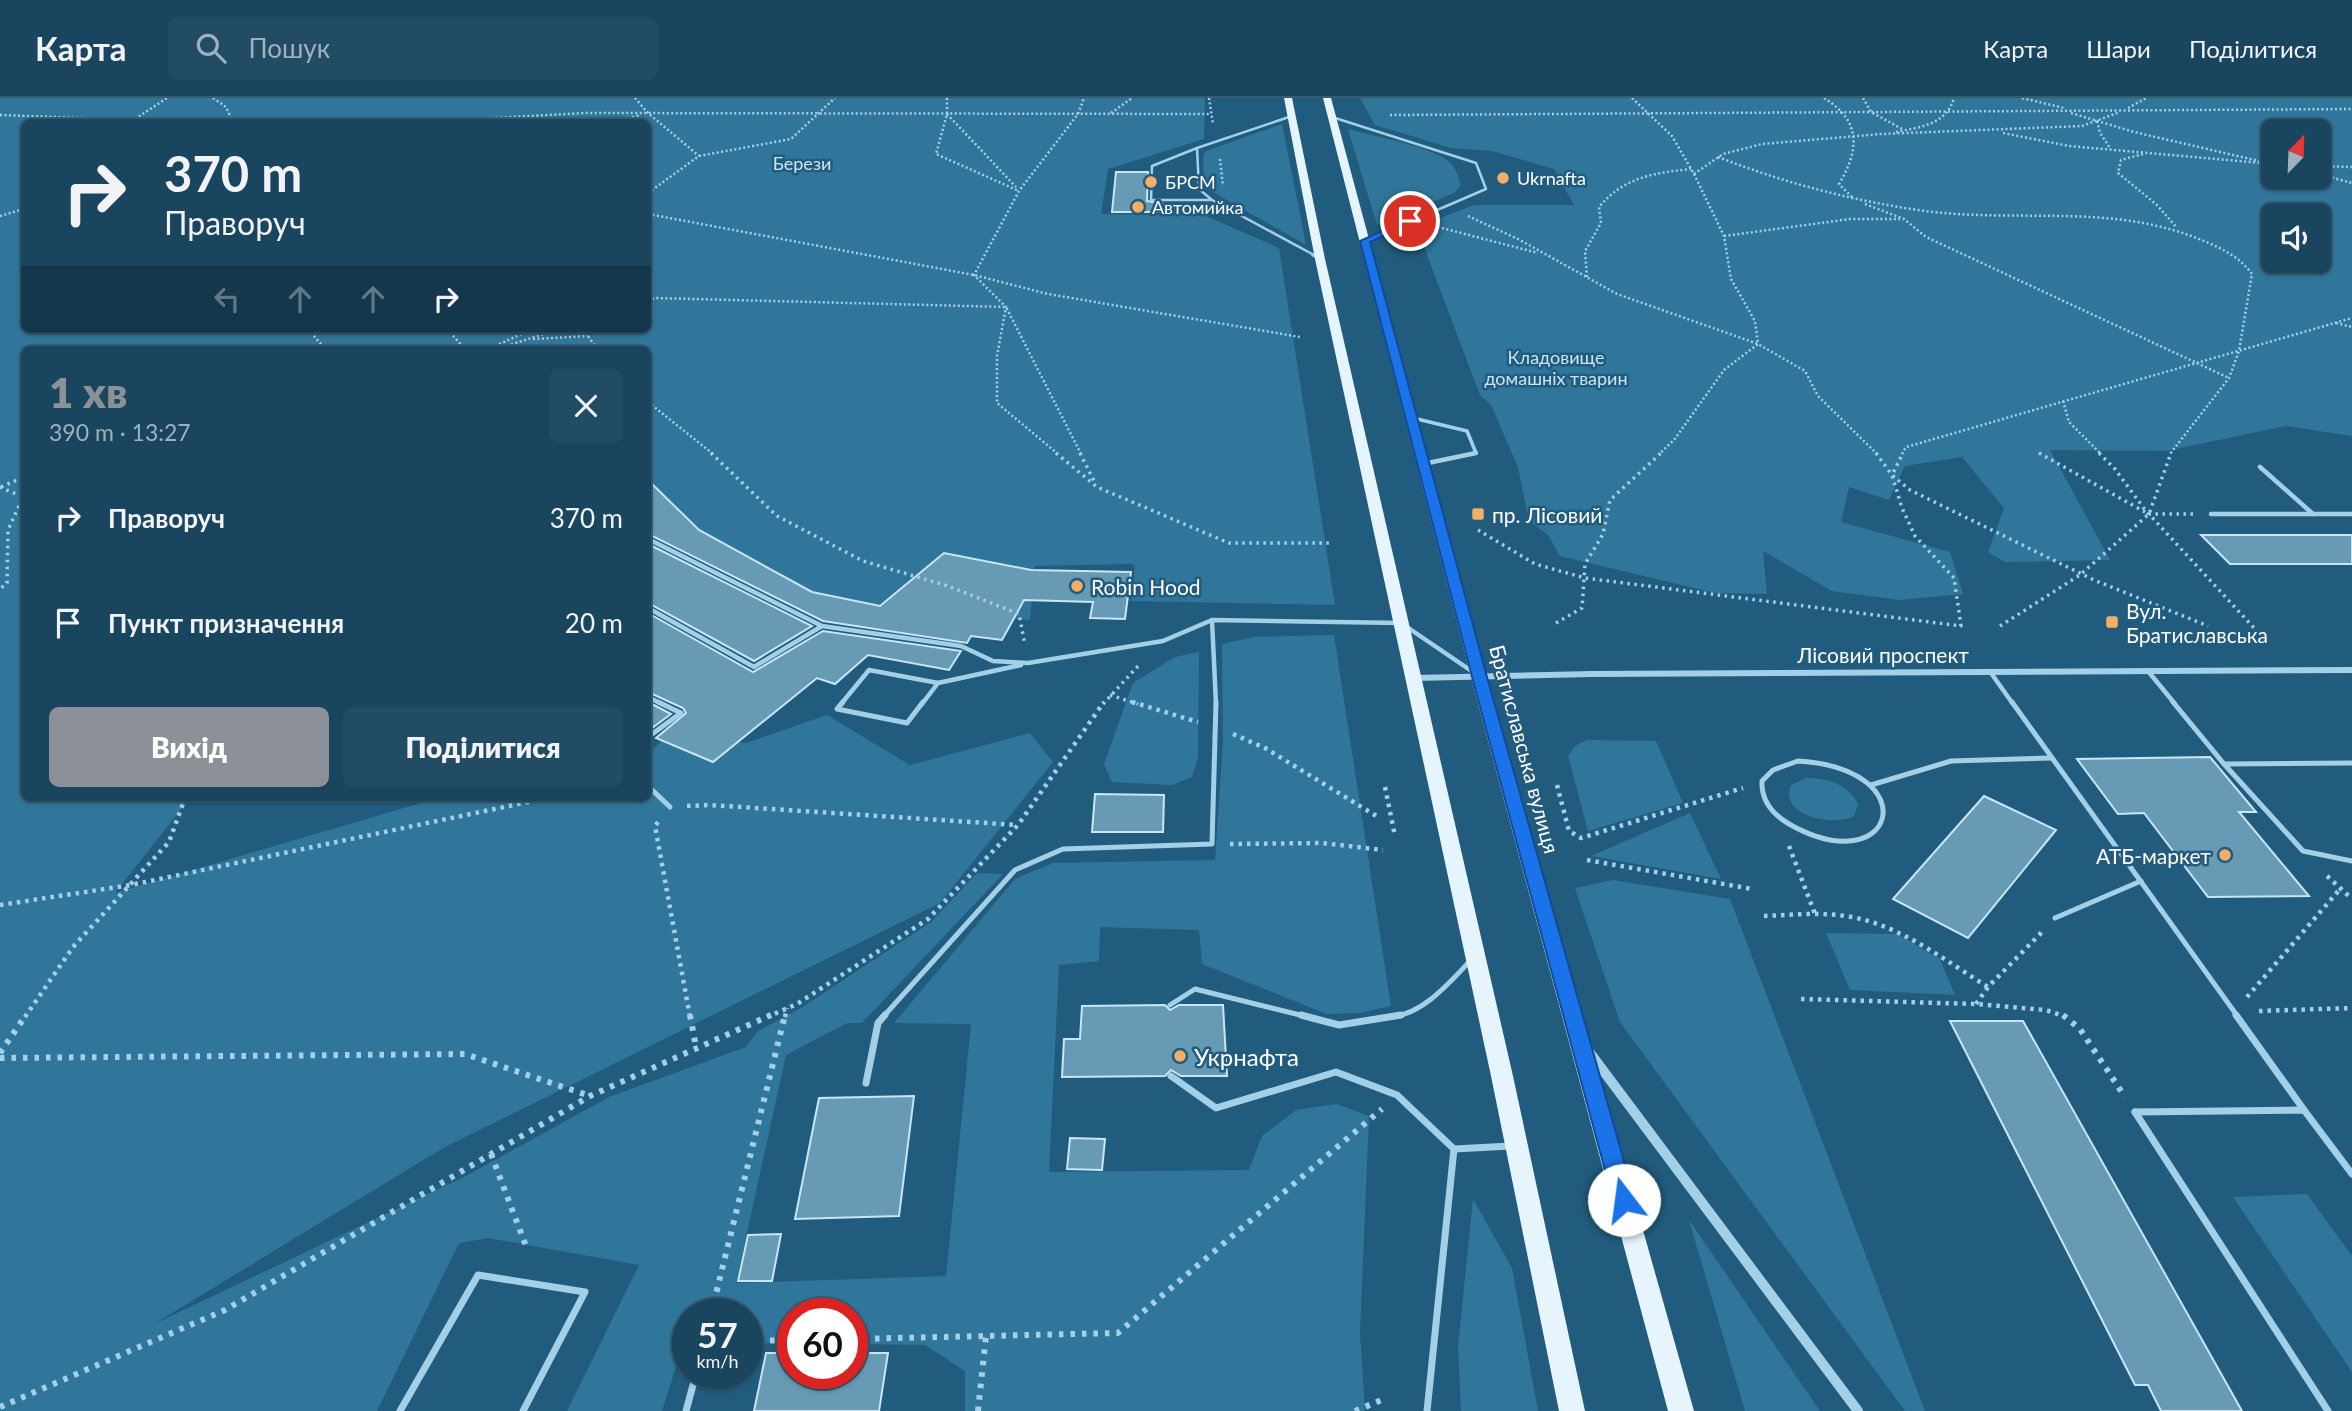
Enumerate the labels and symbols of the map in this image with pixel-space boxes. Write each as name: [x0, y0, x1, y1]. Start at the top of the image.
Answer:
north arrow: [2261, 119, 2331, 189]
park label: Берези: [773, 152, 831, 174]
place label: Ukrnafta: [1517, 167, 1586, 189]
marker: Ukrnafta: [1495, 170, 1511, 186]
place label: БРСМ: [1165, 171, 1216, 193]
marker: БРСМ: [1143, 174, 1159, 190]
pin: [1380, 191, 1440, 251]
place label: Автомийка: [1152, 196, 1244, 218]
marker: Автомийка: [1130, 199, 1146, 215]
park label: Кладовище домашніх тварин: [1484, 346, 1628, 389]
place label: пр. Лісовий: [1492, 502, 1602, 527]
marker: пр. Лісовий: [1470, 506, 1486, 522]
place label: Robin Hood: [1091, 574, 1201, 599]
marker: Robin Hood: [1069, 578, 1085, 594]
place label: Вул. Братиславська: [2126, 598, 2268, 647]
marker: Вул. Братиславська: [2104, 614, 2120, 630]
street label: Братиславська вулиця: [1485, 642, 1565, 856]
street label: Лісовий проспект: [1796, 642, 1969, 667]
place label: АТБ-маркет: [2096, 843, 2211, 868]
marker: АТБ-маркет: [2217, 847, 2233, 863]
place label: Укрнафта: [1194, 1042, 1299, 1071]
marker: Укрнафта: [1172, 1048, 1188, 1064]
position arrow: [1587, 1163, 1661, 1237]
speed limit sign: 60: [777, 1298, 868, 1389]

